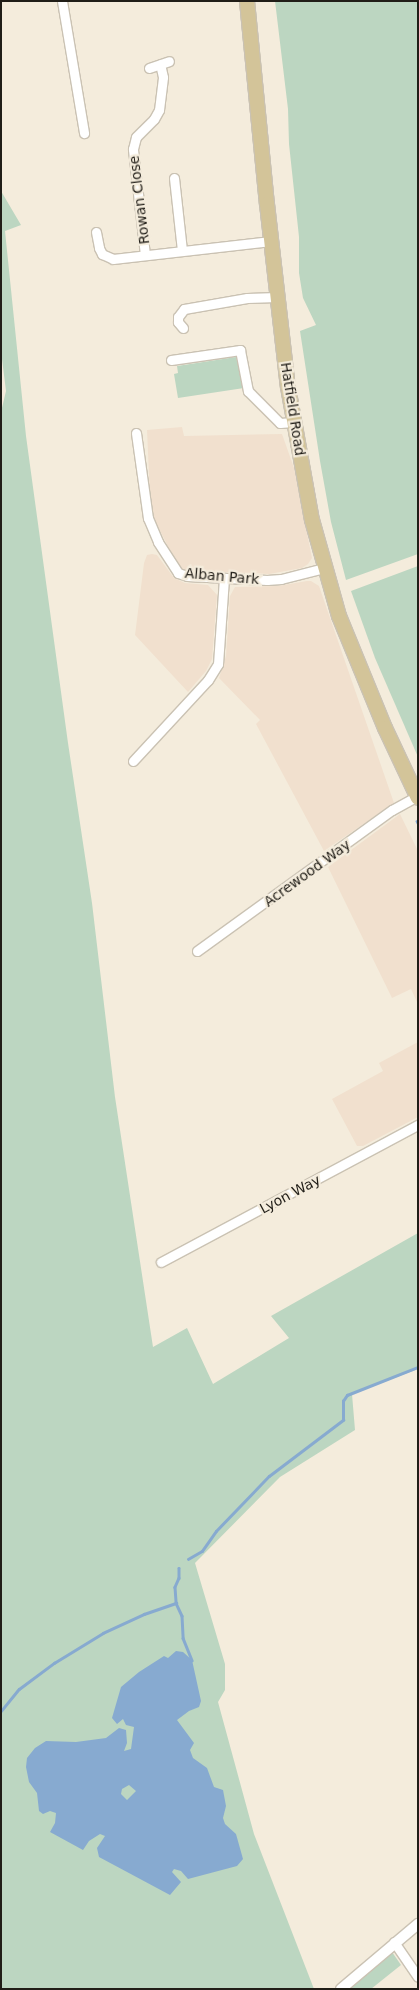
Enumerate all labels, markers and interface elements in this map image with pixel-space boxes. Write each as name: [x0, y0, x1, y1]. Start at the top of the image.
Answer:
street label: Rowan Close: [125, 155, 153, 245]
street label: Hatfield Road: [277, 361, 309, 457]
street label: Alban Park: [184, 564, 260, 588]
street label: Acrewood Way: [260, 836, 354, 910]
street label: Lyon Way: [257, 1171, 323, 1217]

